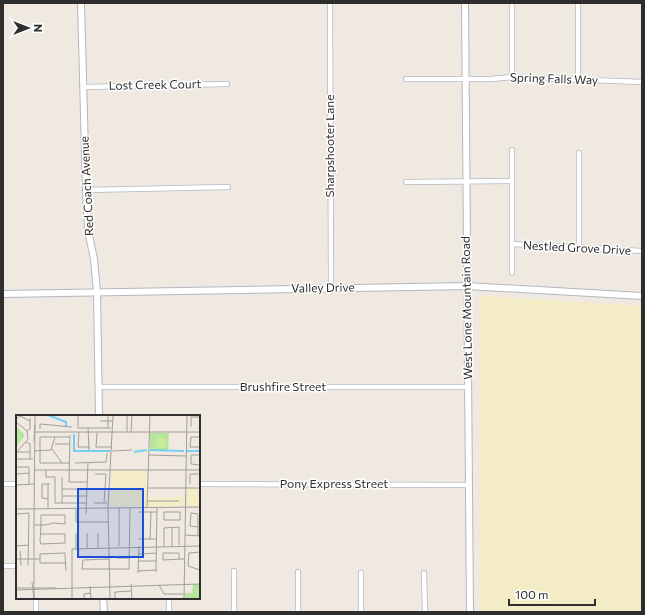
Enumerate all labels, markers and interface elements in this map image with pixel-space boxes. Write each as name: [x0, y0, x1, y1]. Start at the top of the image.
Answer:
north arrow: [8, 8, 48, 48]
text: N: [32, 24, 45, 32]
street label: Spring Falls Way: [510, 69, 598, 87]
street label: Lost Creek Court: [109, 76, 201, 92]
street label: Sharpshooter Lane: [322, 94, 336, 198]
street label: Red Coach Avenue: [76, 136, 96, 236]
street label: West Lone Mountain Road: [458, 236, 474, 380]
street label: Nestled Grove Drive: [523, 237, 631, 257]
street label: Valley Drive: [291, 279, 355, 295]
street label: Brushfire Street: [240, 379, 326, 393]
inset map: [16, 415, 200, 599]
street label: Pony Express Street: [280, 476, 388, 490]
scale bar: [509, 581, 595, 607]
text: 100 m: [515, 587, 549, 601]

